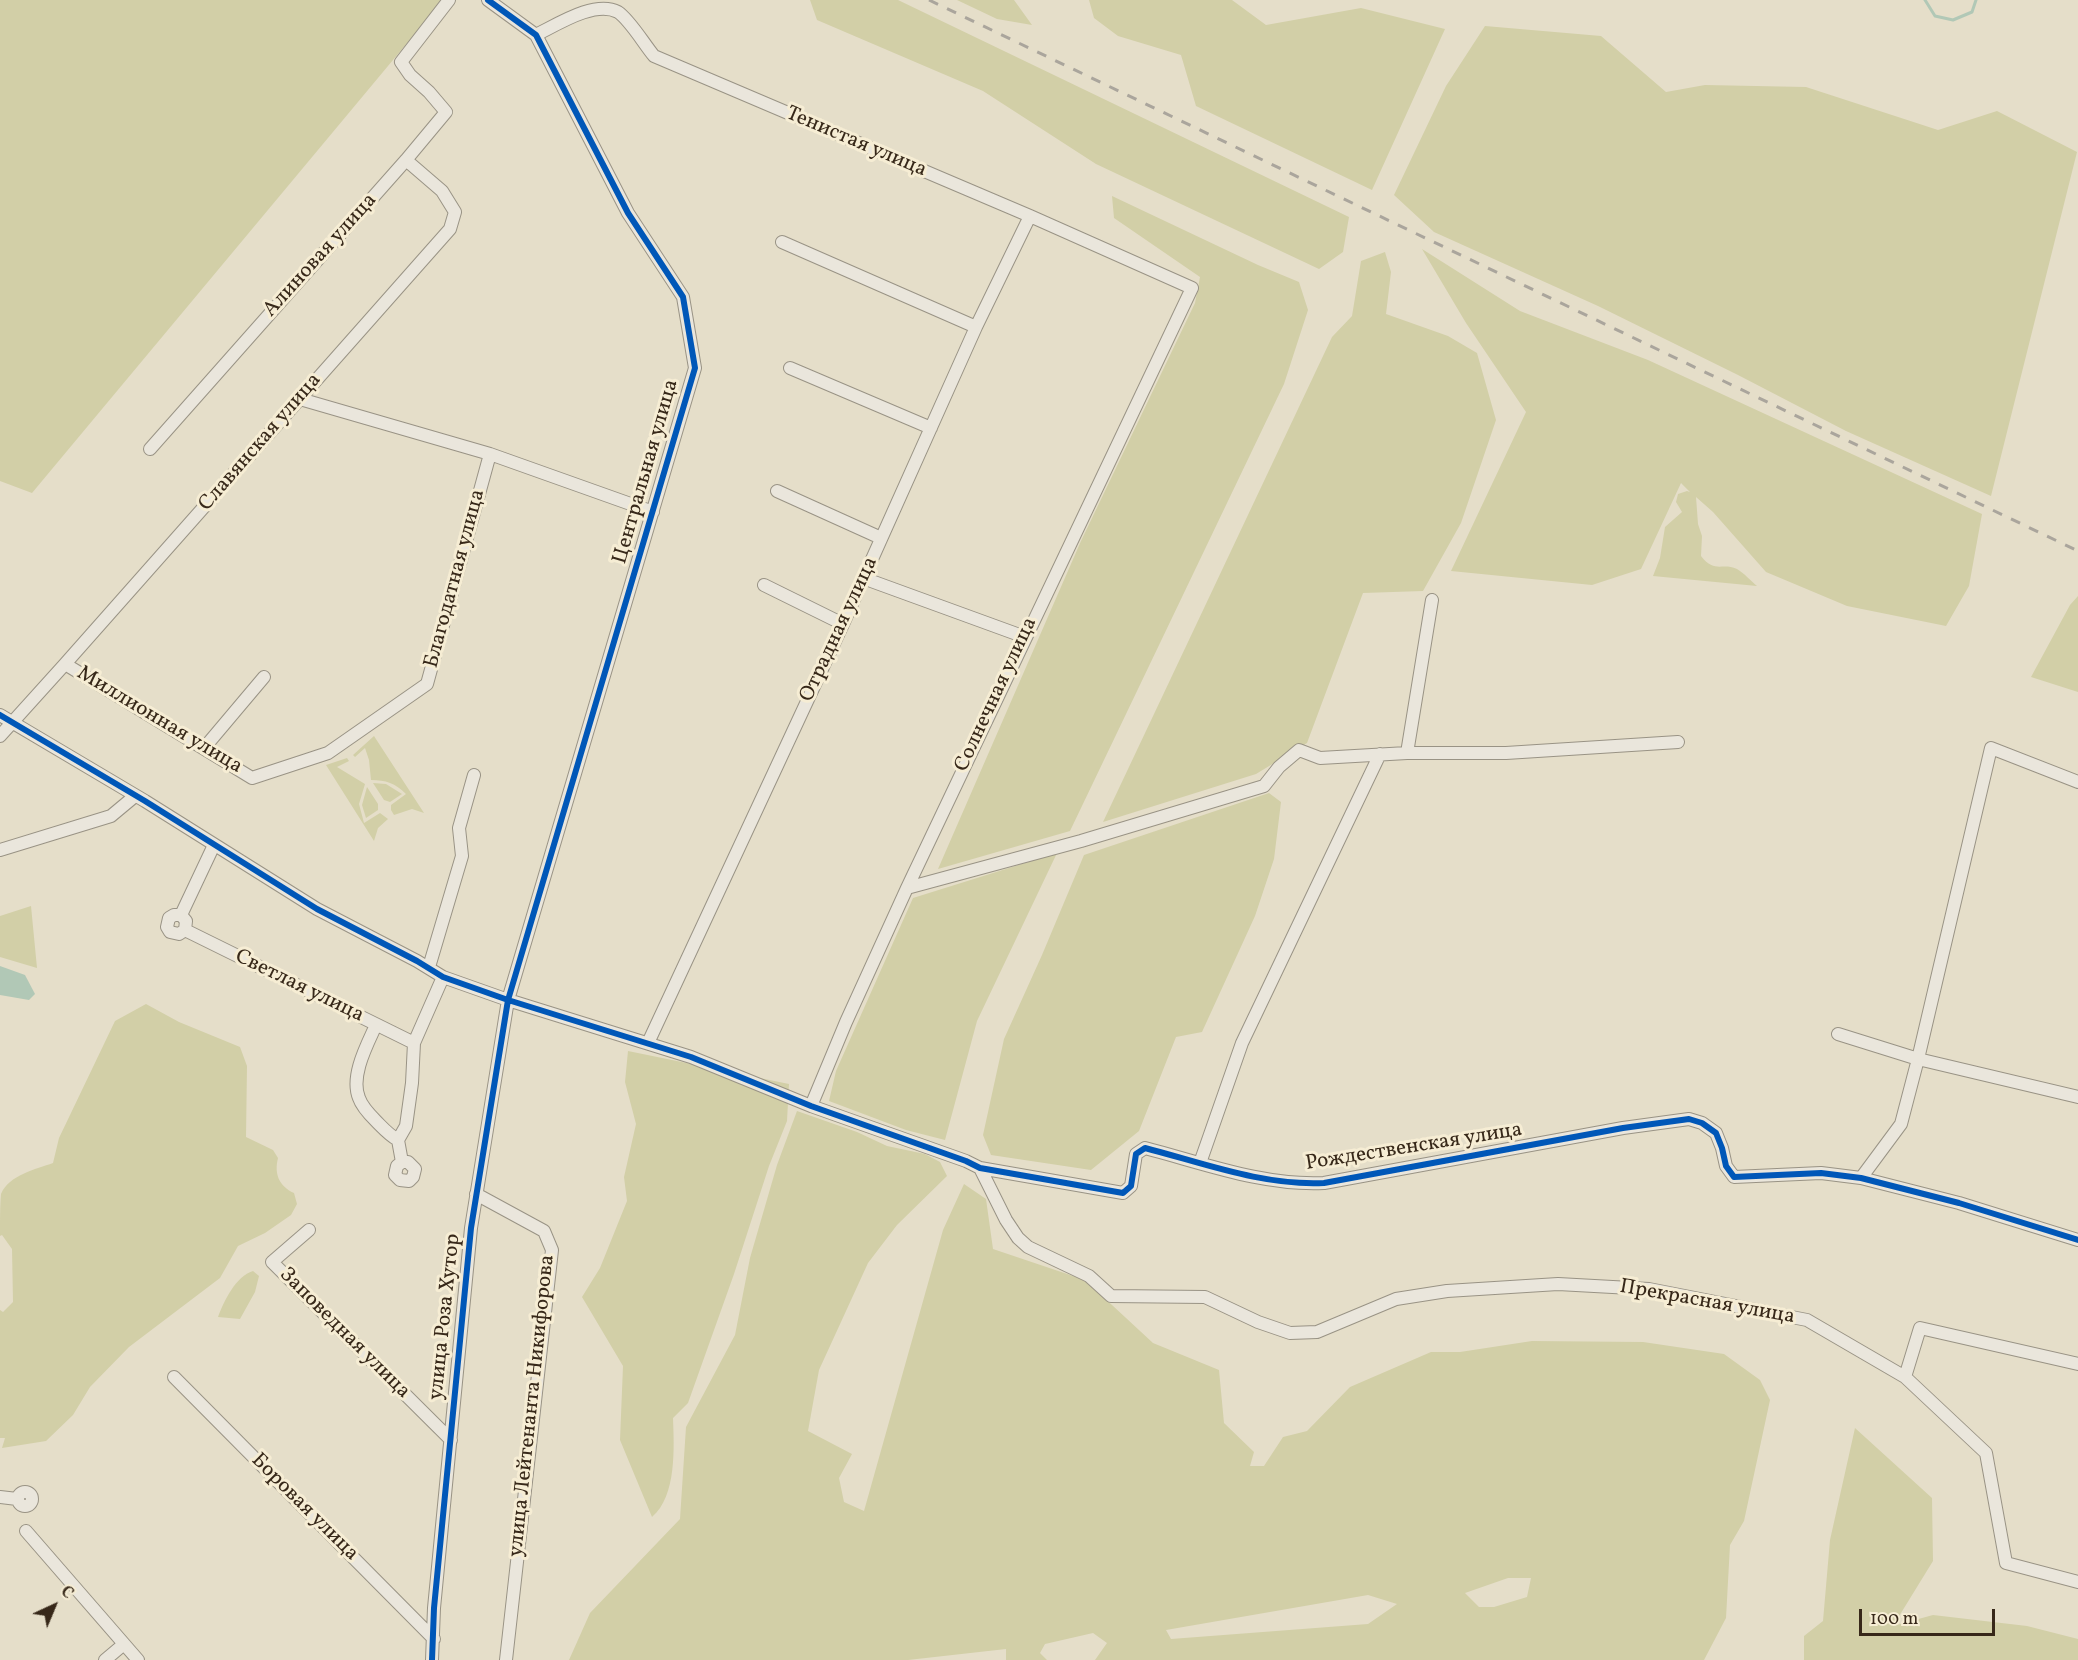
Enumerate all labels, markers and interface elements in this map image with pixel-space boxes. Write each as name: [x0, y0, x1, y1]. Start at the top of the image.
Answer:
street label: Тенистая улица: [782, 102, 930, 184]
street label: Алиновая улица: [259, 189, 383, 323]
street label: Славянская улица: [194, 369, 328, 517]
street label: Центральная улица: [609, 377, 685, 567]
street label: Благодатная улица: [420, 487, 492, 671]
street label: Отрадная улица: [795, 553, 885, 707]
street label: Солнечная улица: [950, 614, 1044, 776]
street label: Миллионная улица: [72, 662, 246, 780]
street label: Светлая улица: [230, 945, 368, 1029]
street label: Рождественская улица: [1304, 1118, 1524, 1178]
street label: улица Роза Хутор: [425, 1232, 467, 1402]
street label: улица Лейтенанта Никифорова: [505, 1254, 561, 1558]
street label: Заповедная улица: [273, 1263, 415, 1405]
street label: Прекрасная улица: [1617, 1275, 1797, 1331]
street label: Боровая улица: [245, 1449, 363, 1567]
north arrow: [24, 1576, 84, 1636]
text: С: [55, 1582, 78, 1605]
scale bar: [1862, 1597, 1998, 1635]
text: 100 m: [1870, 1607, 1919, 1632]

